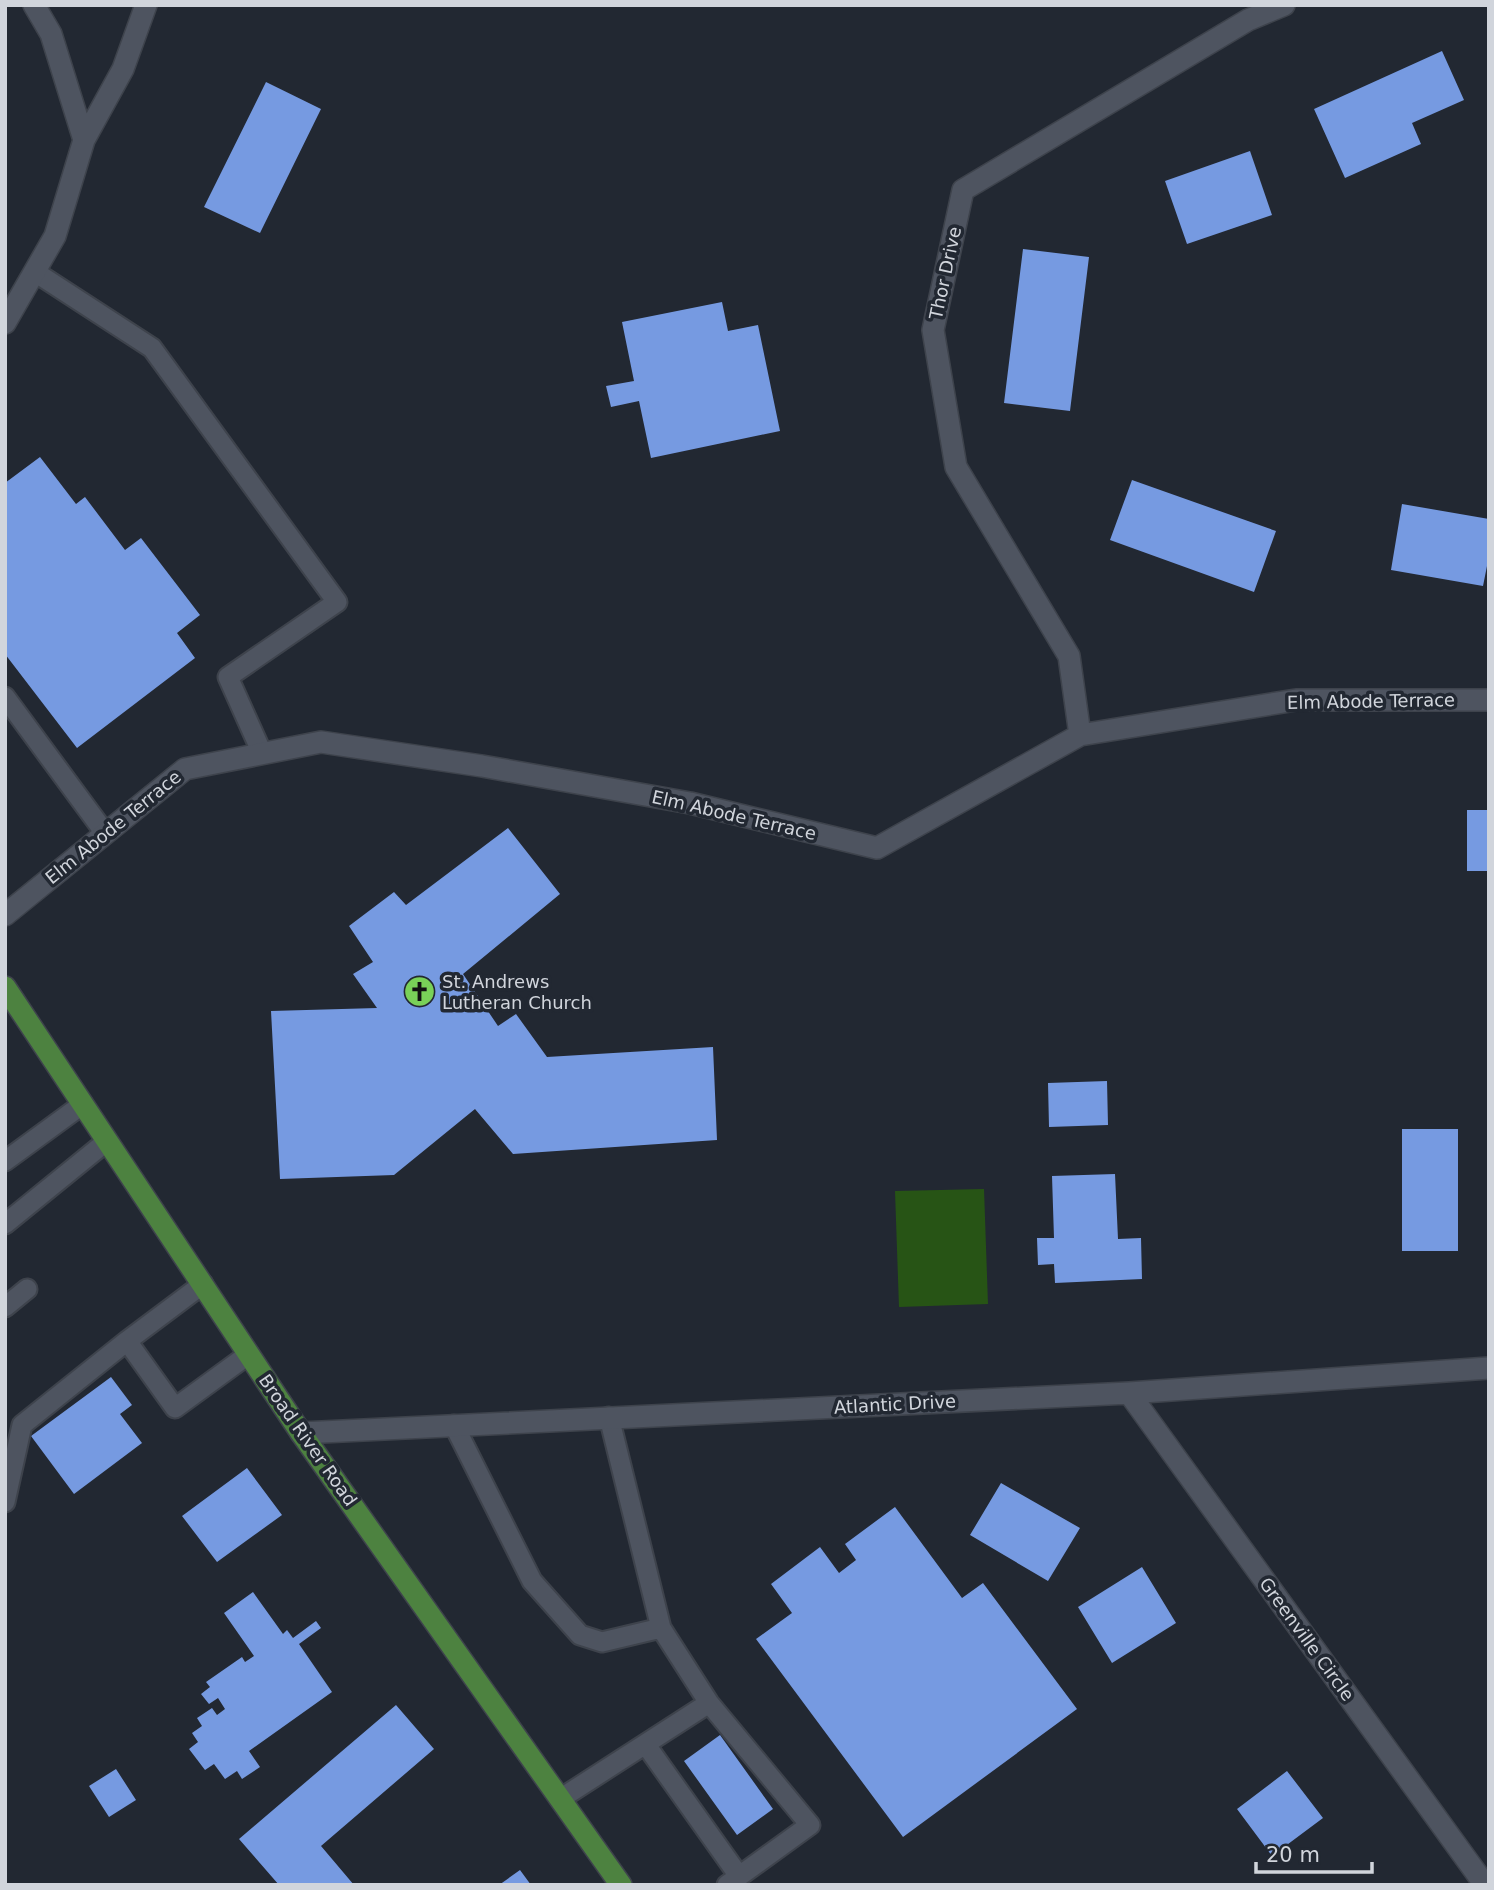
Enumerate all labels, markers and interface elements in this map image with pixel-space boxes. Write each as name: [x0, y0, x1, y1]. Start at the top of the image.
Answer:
street label: Thor Drive: [925, 225, 965, 322]
street label: Elm Abode Terrace: [1287, 689, 1455, 713]
street label: Elm Abode Terrace: [41, 766, 185, 888]
street label: Elm Abode Terrace: [650, 786, 818, 844]
place label: St. Andrews Lutheran Church: [442, 971, 592, 1013]
church icon: St. Andrews Lutheran Church: [402, 974, 436, 1008]
street label: Broad River Road: [255, 1370, 361, 1510]
street label: Atlantic Drive: [833, 1390, 957, 1418]
street label: Greenville Circle: [1255, 1573, 1359, 1705]
scale bar: [1256, 1830, 1372, 1874]
text: 20 m: [1266, 1843, 1320, 1867]

